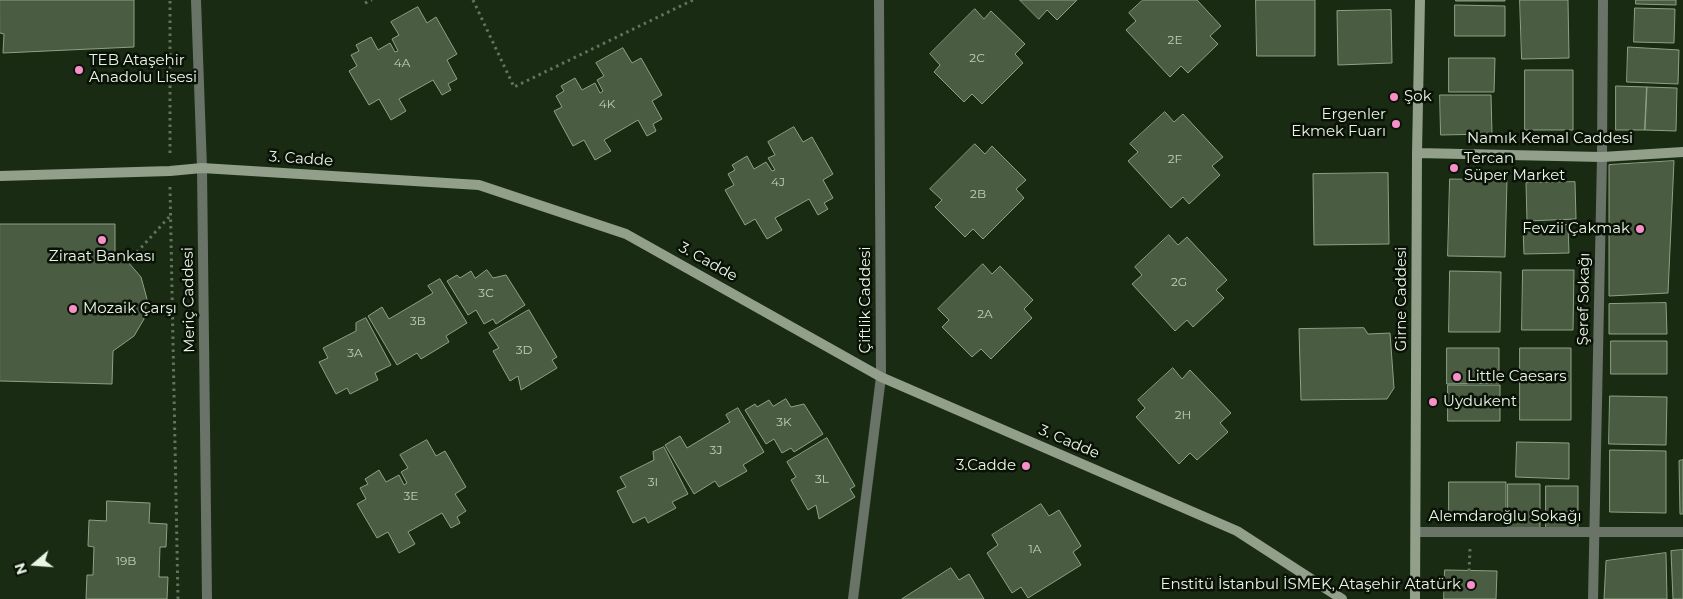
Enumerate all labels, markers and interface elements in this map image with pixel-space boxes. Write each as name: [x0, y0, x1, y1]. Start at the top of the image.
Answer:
house number: 2E: [1168, 33, 1182, 47]
house number: 2C: [969, 51, 985, 65]
place label: TEB Ataşehir Anadolu Lisesi: [89, 52, 197, 87]
house number: 4A: [394, 56, 410, 70]
marker: TEB Ataşehir Anadolu Lisesi: [73, 64, 85, 76]
place label: Şok: [1404, 88, 1432, 106]
marker: Şok: [1388, 91, 1400, 103]
house number: 4K: [599, 97, 615, 111]
place label: Ergenler Ekmek Fuarı: [1291, 106, 1386, 141]
marker: Ergenler Ekmek Fuarı: [1390, 118, 1402, 130]
street label: Namık Kemal Caddesi: [1467, 130, 1633, 148]
street label: 3. Cadde: [268, 148, 334, 170]
place label: Tercan Süper Market: [1464, 150, 1565, 185]
house number: 2F: [1168, 152, 1182, 166]
marker: Tercan Süper Market: [1448, 162, 1460, 174]
house number: 4J: [771, 175, 785, 189]
house number: 2B: [970, 187, 986, 201]
place label: Fevzii Çakmak: [1522, 220, 1630, 238]
marker: Fevzii Çakmak: [1634, 223, 1646, 235]
marker: Ziraat Bankası: [96, 234, 108, 246]
street label: 3. Cadde: [676, 239, 740, 285]
street label: Meriç Caddesi: [179, 247, 199, 353]
street label: Çiftlik Caddesi: [857, 247, 875, 353]
street label: Girne Caddesi: [1393, 247, 1411, 351]
place label: Ziraat Bankası: [49, 248, 155, 266]
street label: Şeref Sokağı: [1574, 252, 1594, 346]
house number: 2G: [1171, 275, 1187, 289]
house number: 3C: [478, 286, 494, 300]
place label: Mozaik Çarşı: [83, 300, 177, 318]
marker: Mozaik Çarşı: [67, 303, 79, 315]
house number: 2A: [977, 307, 993, 321]
house number: 3B: [410, 314, 426, 328]
house number: 3D: [516, 343, 532, 357]
house number: 3A: [347, 346, 363, 360]
place label: Little Caesars: [1467, 368, 1567, 386]
marker: Little Caesars: [1451, 371, 1463, 383]
place label: Uydukent: [1443, 393, 1517, 411]
marker: Uydukent: [1427, 396, 1439, 408]
house number: 2H: [1175, 408, 1191, 422]
house number: 3K: [776, 415, 792, 429]
street label: 3. Cadde: [1036, 421, 1102, 463]
house number: 3J: [710, 443, 722, 457]
place label: 3.Cadde: [956, 457, 1016, 475]
marker: 3.Cadde: [1020, 460, 1032, 472]
house number: 3L: [815, 472, 829, 486]
house number: 3I: [648, 475, 658, 489]
house number: 3E: [404, 489, 418, 503]
street label: Alemdaroğlu Sokağı: [1429, 508, 1581, 526]
north arrow: [10, 539, 60, 589]
house number: 1A: [1029, 542, 1041, 556]
house number: 19B: [116, 554, 136, 568]
text: N: [10, 560, 31, 577]
place label: Enstitü İstanbul İSMEK, Ataşehir Atatürk: [1160, 576, 1461, 594]
marker: Enstitü İstanbul İSMEK, Ataşehir Atatürk: [1465, 579, 1477, 591]

